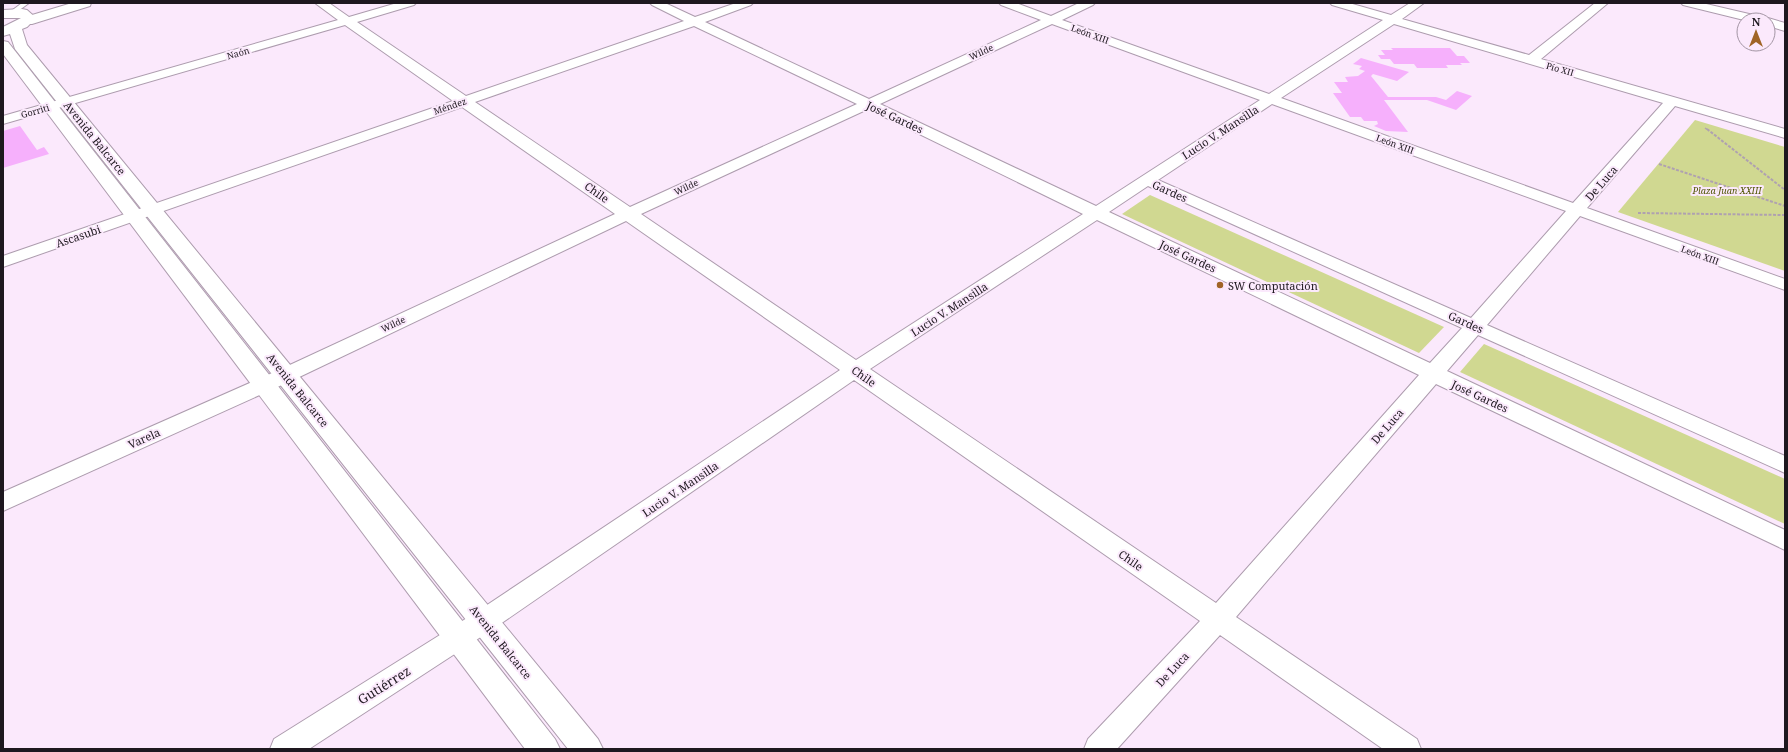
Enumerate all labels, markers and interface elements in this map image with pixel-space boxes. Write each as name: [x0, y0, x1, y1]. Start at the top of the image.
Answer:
north arrow: [1736, 12, 1776, 52]
text: N: [1752, 14, 1761, 29]
street label: León XIII: [1069, 21, 1111, 47]
street label: Wilde: [967, 41, 995, 63]
street label: Naón: [225, 44, 251, 62]
street label: Pío XII: [1545, 59, 1575, 79]
street label: Méndez: [432, 94, 469, 118]
street label: José Gardes: [863, 97, 926, 137]
street label: Avenida Balcarce: [61, 98, 129, 178]
street label: Gorriti: [19, 101, 51, 121]
street label: Lucio V. Mansilla: [1179, 101, 1261, 163]
street label: León XIII: [1374, 131, 1416, 157]
street label: De Luca: [1582, 162, 1620, 204]
street label: Wilde: [672, 176, 700, 198]
street label: Gardes: [1150, 177, 1190, 205]
street label: Chile: [582, 178, 612, 206]
park label: Plaza Juan XXIII: [1691, 184, 1762, 197]
street label: Ascasubi: [54, 221, 103, 251]
street label: José Gardes: [1156, 236, 1219, 276]
street label: León XIII: [1679, 242, 1721, 268]
street label: Lucio V. Mansilla: [908, 278, 990, 340]
place label: SW Computación: [1228, 278, 1318, 293]
marker: SW Computación: [1215, 280, 1225, 290]
street label: Gardes: [1446, 308, 1486, 336]
street label: Wilde: [379, 313, 407, 335]
street label: Avenida Balcarce: [264, 350, 332, 430]
street label: Chile: [849, 362, 879, 390]
street label: José Gardes: [1448, 376, 1511, 416]
street label: De Luca: [1368, 405, 1406, 447]
street label: Varela: [126, 424, 162, 452]
street label: Lucio V. Mansilla: [639, 458, 721, 520]
street label: Chile: [1116, 546, 1146, 574]
street label: Avenida Balcarce: [467, 602, 535, 682]
street label: De Luca: [1152, 648, 1192, 690]
street label: Gutiérrez: [354, 662, 414, 708]

